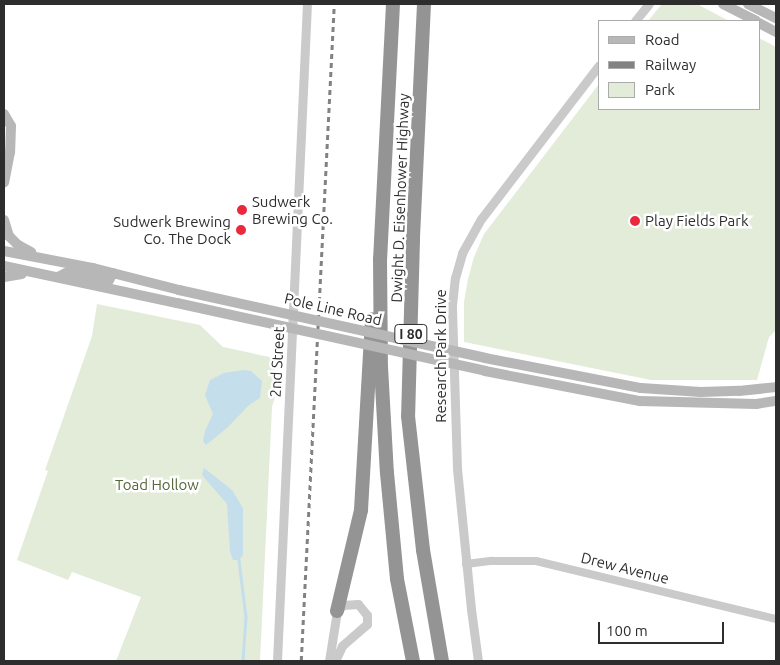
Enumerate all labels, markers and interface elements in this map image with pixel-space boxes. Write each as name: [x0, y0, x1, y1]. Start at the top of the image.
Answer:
legend: [598, 20, 760, 110]
text: Road: [645, 31, 680, 48]
text: Railway: [645, 56, 696, 73]
text: Park: [645, 81, 675, 98]
street label: Dwight D. Eisenhower Highway: [387, 93, 413, 303]
place label: Sudwerk Brewing Co.: [252, 192, 333, 227]
marker: Sudwerk Brewing Co.: [236, 204, 248, 216]
place label: Sudwerk Brewing Co. The Dock: [113, 212, 231, 247]
place label: Play Fields Park: [645, 212, 749, 230]
marker: Play Fields Park: [629, 215, 641, 227]
marker: Sudwerk Brewing Co. The Dock: [235, 224, 247, 236]
street label: Pole Line Road: [283, 289, 383, 329]
street label: Research Park Drive: [432, 289, 450, 423]
road number: I 80: [394, 322, 428, 346]
street label: 2nd Street: [266, 326, 288, 398]
park label: Toad Hollow: [115, 476, 199, 494]
street label: Drew Avenue: [579, 548, 671, 588]
scale bar: [600, 612, 726, 644]
text: 100 m: [606, 622, 648, 639]

